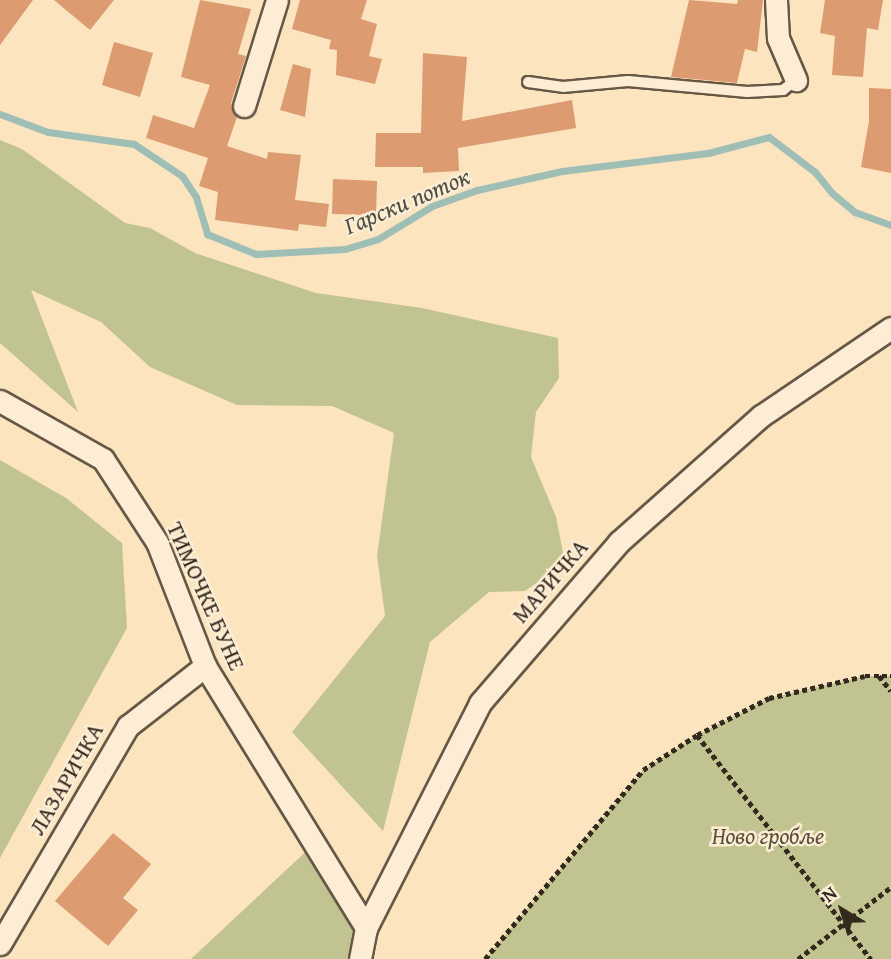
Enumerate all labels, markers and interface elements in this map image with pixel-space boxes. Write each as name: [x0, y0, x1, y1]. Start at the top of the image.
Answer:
water label: Гарски поток: [340, 162, 474, 240]
street label: ТИМОЧКЕ БУНЕ: [161, 518, 251, 674]
street label: МАРИЧКА: [506, 533, 594, 629]
street label: ЛАЗАРИЧКА: [23, 718, 109, 840]
park label: Ново гробље: [712, 822, 824, 850]
north arrow: [807, 875, 877, 945]
text: N: [815, 879, 843, 908]

